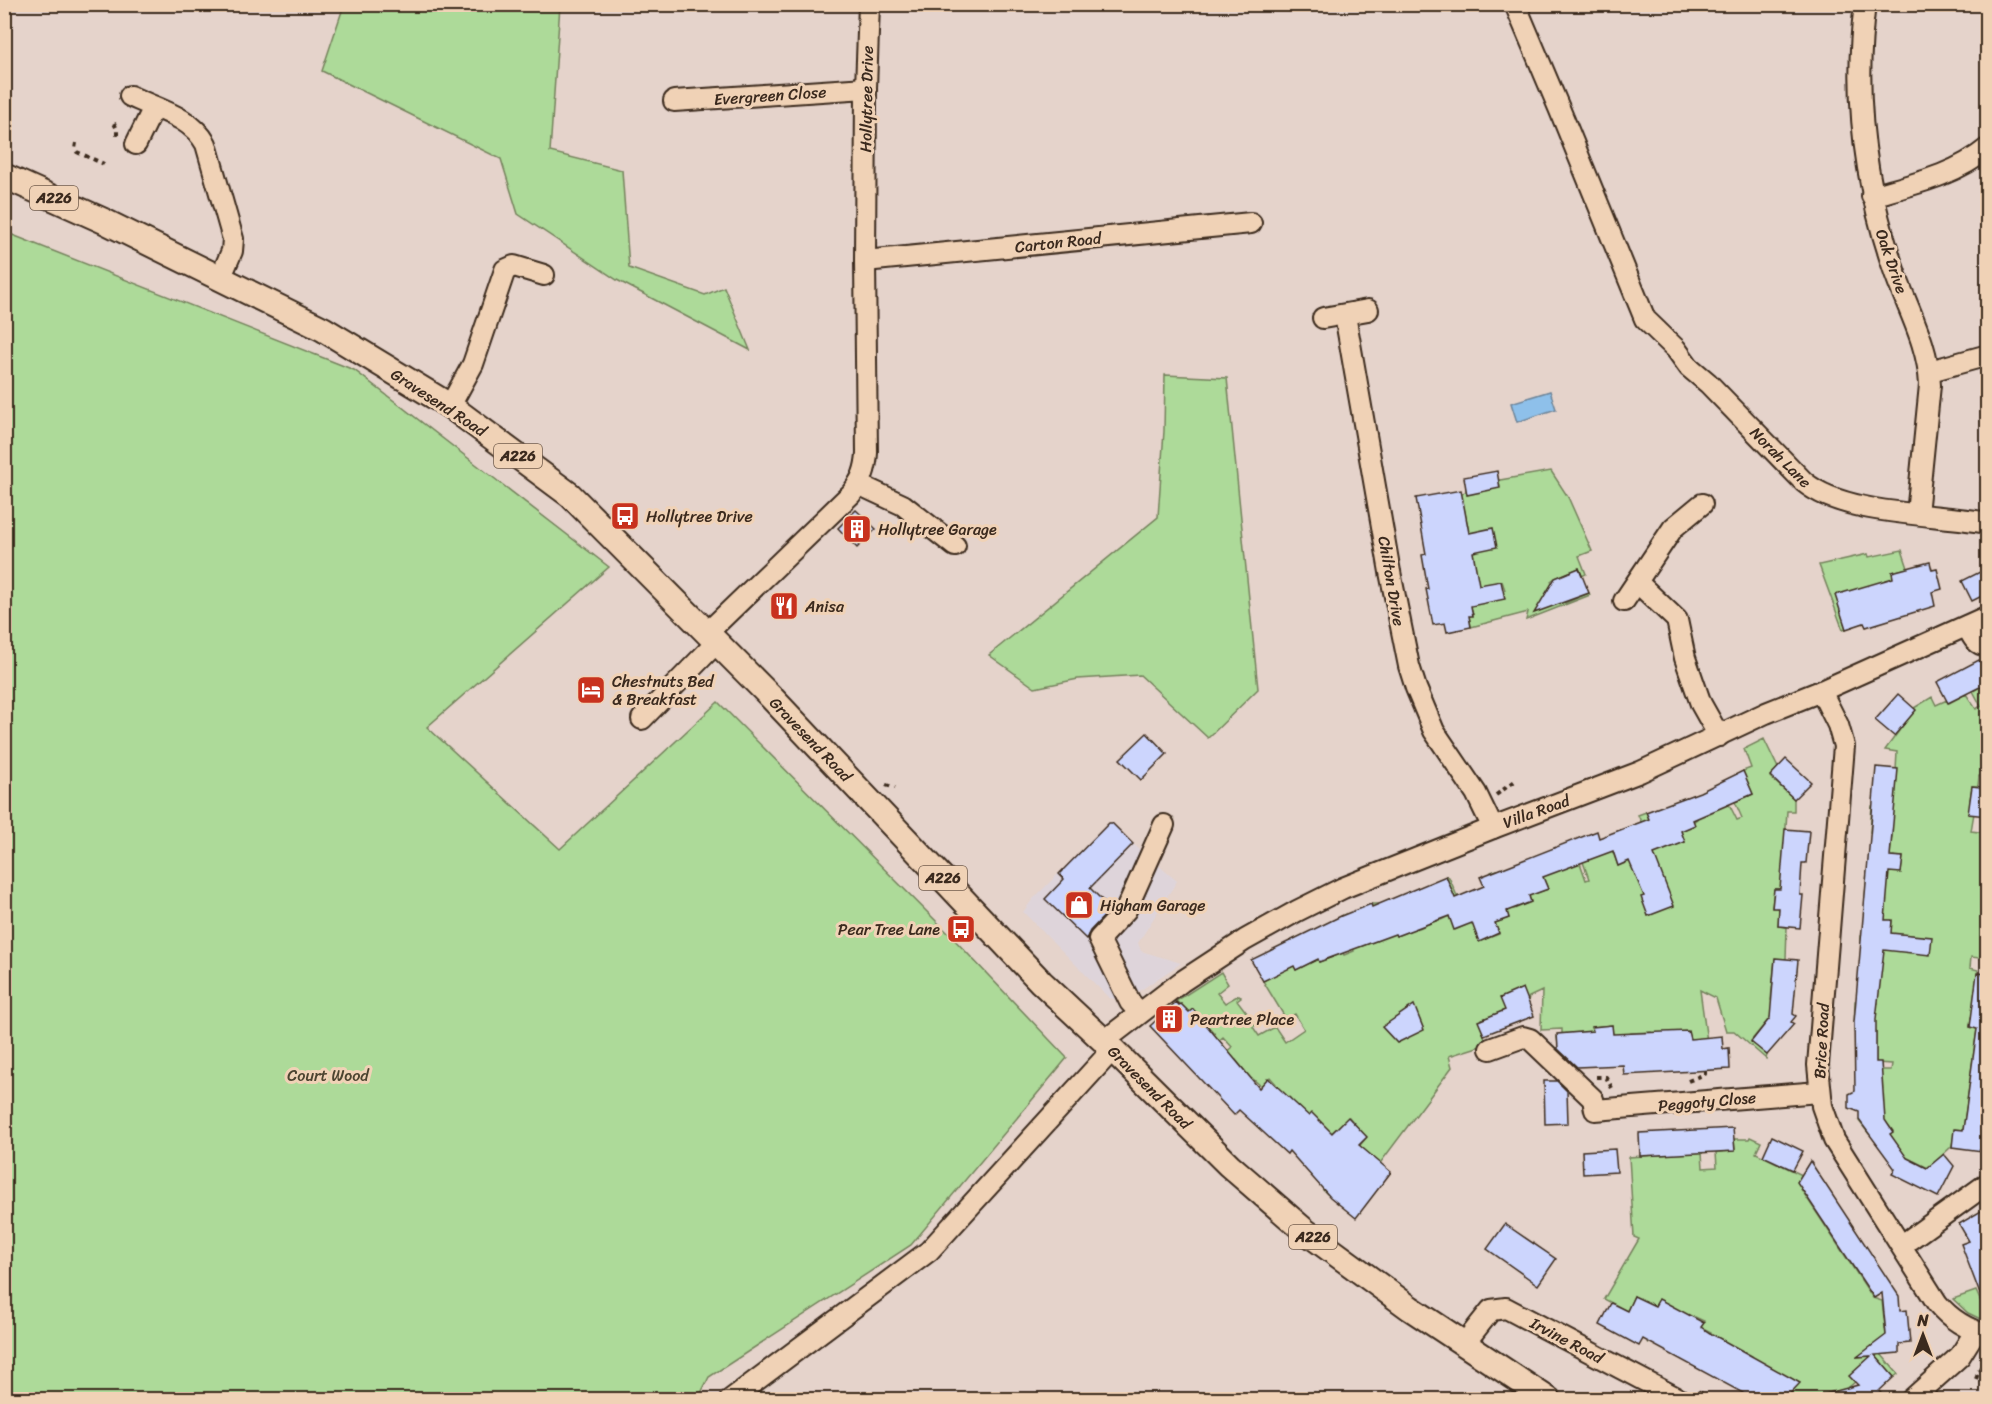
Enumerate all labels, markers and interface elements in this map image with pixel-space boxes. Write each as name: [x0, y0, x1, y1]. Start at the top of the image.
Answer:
street label: Hollytree Drive: [851, 45, 882, 153]
street label: Evergreen Close: [713, 77, 827, 114]
road number: A226: [30, 186, 78, 210]
street label: Carton Road: [1013, 223, 1104, 261]
street label: Oak Drive: [1867, 225, 1916, 298]
street label: Gravesend Road: [385, 360, 494, 445]
street label: Norah Lane: [1743, 419, 1819, 495]
road number: A226: [494, 444, 542, 468]
bus stop icon: Hollytree Drive: [609, 500, 641, 532]
place label: Hollytree Drive: [646, 502, 753, 531]
building icon: Hollytree Garage: [841, 513, 873, 545]
place label: Hollytree Garage: [878, 515, 997, 544]
street label: Chilton Drive: [1369, 534, 1414, 628]
restaurant icon: Anisa: [768, 590, 800, 622]
place label: Anisa: [804, 592, 845, 621]
place label: Chestnuts Bed & Breakfast: [612, 667, 715, 714]
hotel icon: Chestnuts Bed & Breakfast: [575, 674, 607, 706]
street label: Gravesend Road: [762, 690, 860, 790]
street label: Villa Road: [1499, 785, 1575, 837]
road number: A226: [919, 866, 967, 890]
shop icon: Higham Garage: [1063, 889, 1095, 921]
place label: Higham Garage: [1100, 891, 1206, 920]
bus stop icon: Pear Tree Lane: [945, 913, 977, 945]
place label: Pear Tree Lane: [838, 915, 940, 944]
street label: Brice Road: [1805, 1001, 1838, 1080]
building icon: Peartree Place: [1153, 1003, 1185, 1035]
place label: Peartree Place: [1190, 1005, 1294, 1034]
street label: Gravesend Road: [1100, 1038, 1200, 1138]
park label: Court Wood: [287, 1061, 370, 1090]
street label: Peggoty Close: [1657, 1083, 1757, 1120]
road number: A226: [1289, 1225, 1337, 1249]
north arrow: [1893, 1305, 1953, 1365]
text: N: [1916, 1306, 1929, 1335]
street label: Irvine Road: [1524, 1308, 1610, 1373]

